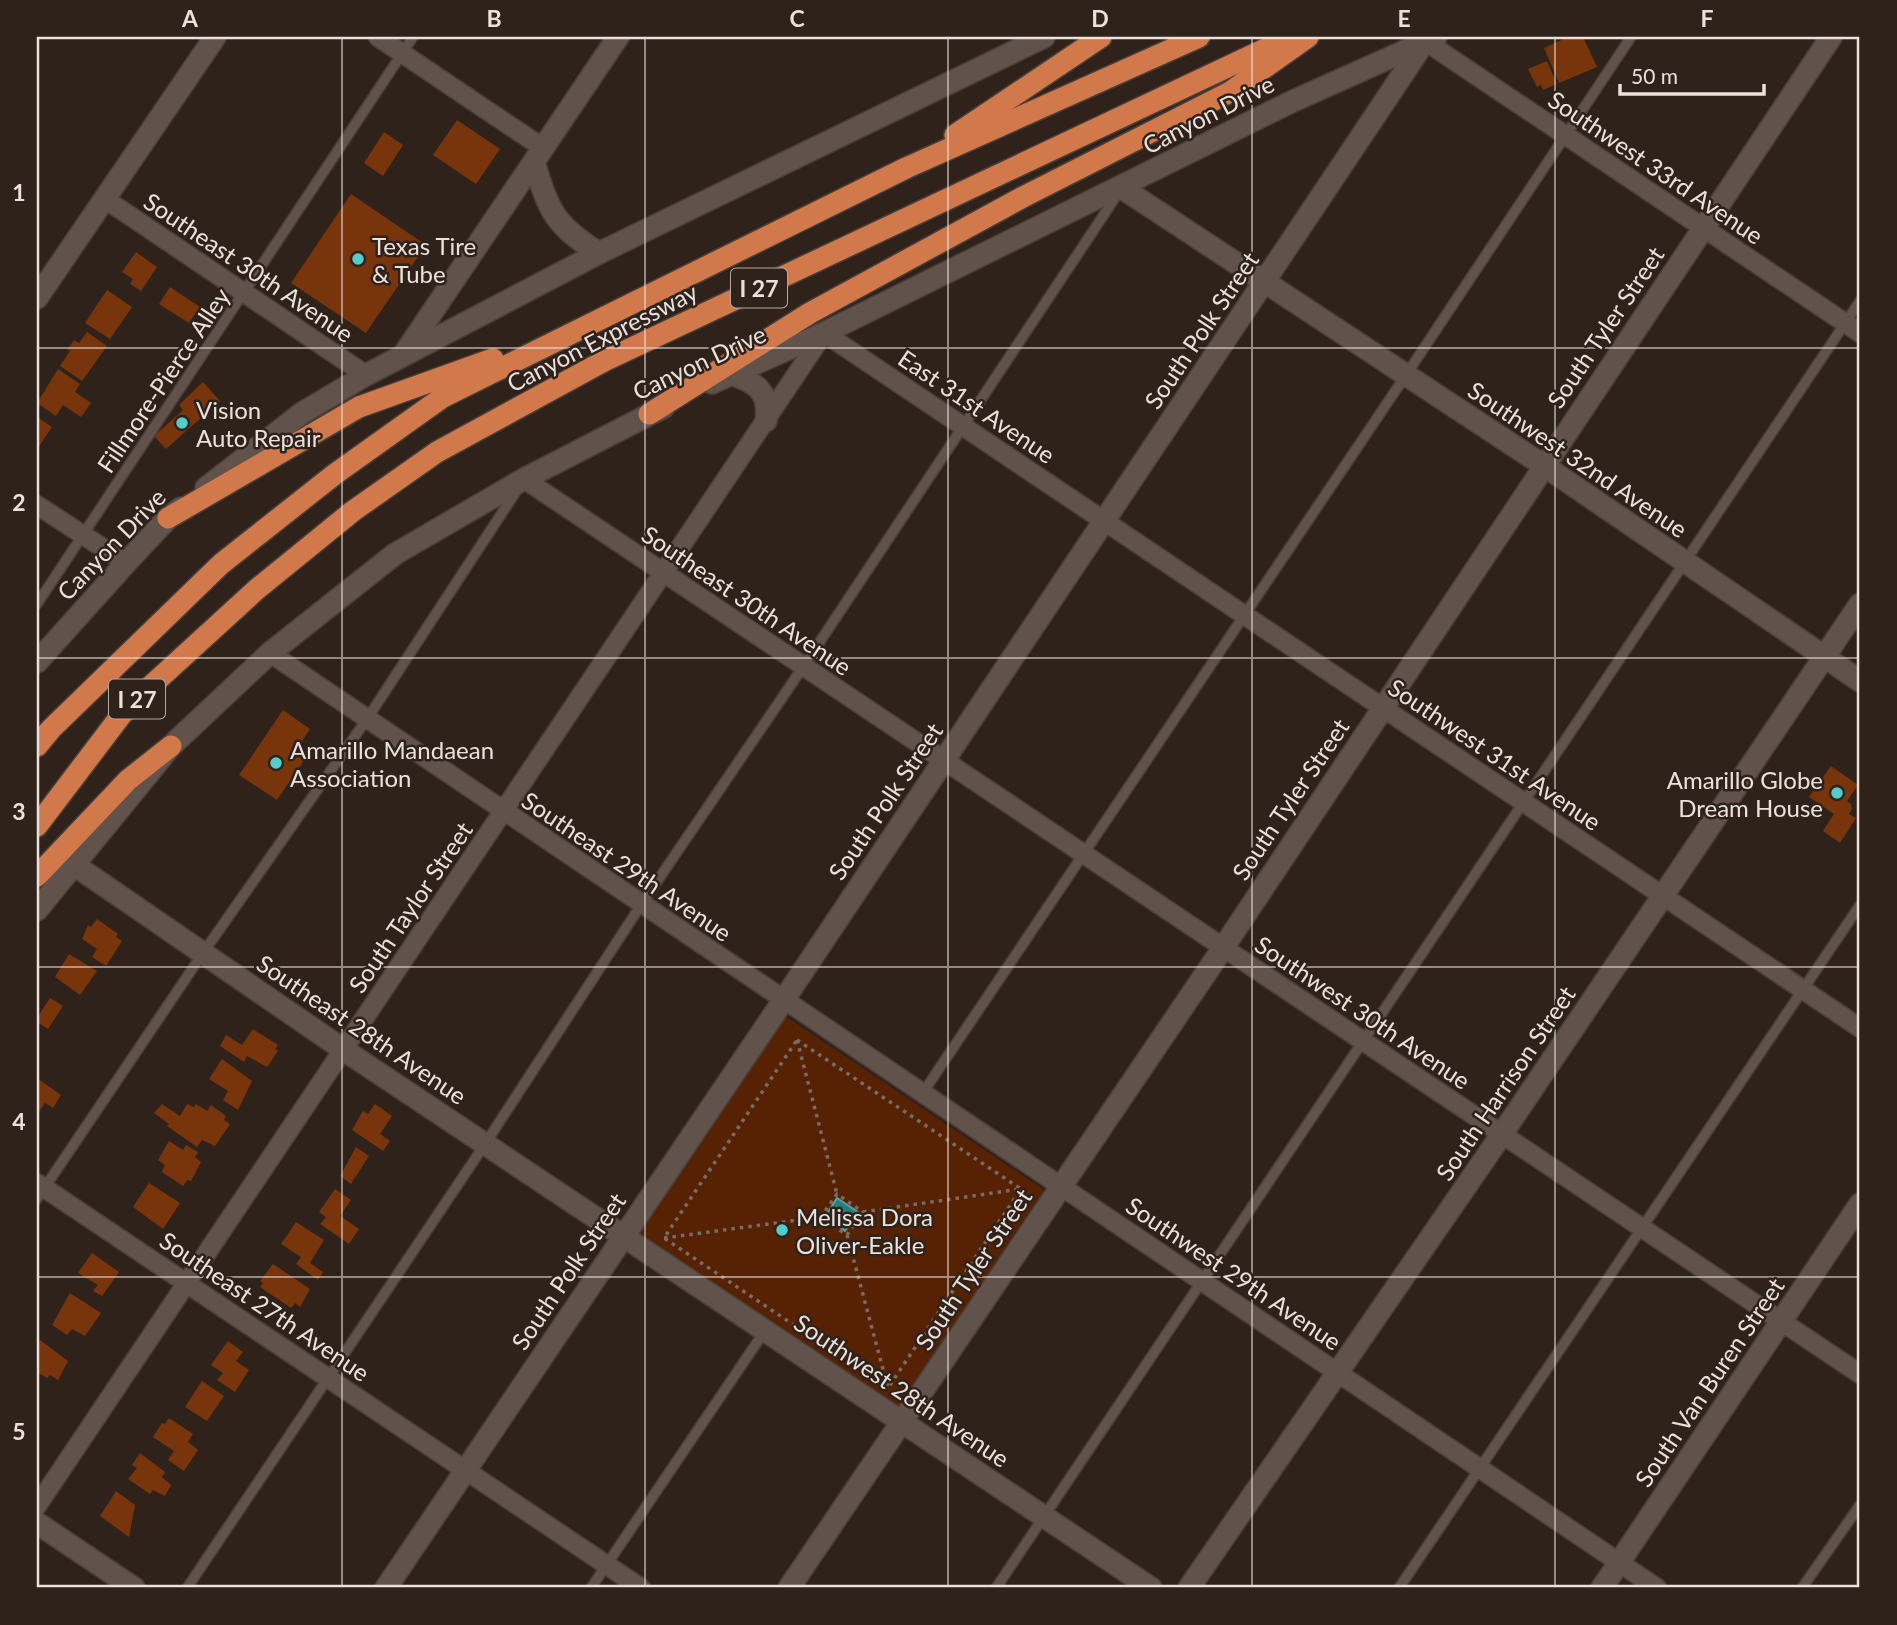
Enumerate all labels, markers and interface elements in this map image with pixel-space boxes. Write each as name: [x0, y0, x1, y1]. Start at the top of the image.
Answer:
text: A: [181, 4, 199, 32]
text: B: [486, 4, 502, 32]
text: C: [789, 4, 805, 32]
text: D: [1091, 4, 1109, 32]
text: E: [1397, 4, 1411, 32]
text: F: [1700, 4, 1714, 32]
scale bar: [1620, 52, 1764, 96]
text: 50 m: [1631, 63, 1678, 88]
street label: Canyon Drive: [1138, 69, 1278, 159]
street label: Southwest 33rd Avenue: [1543, 84, 1769, 250]
text: 1: [12, 178, 26, 206]
street label: Southeast 30th Avenue: [139, 186, 359, 348]
place label: Texas Tire & Tube: [372, 231, 476, 288]
street label: South Tyler Street: [1540, 241, 1670, 413]
street label: South Polk Street: [1138, 246, 1264, 414]
marker: Texas Tire & Tube: [350, 251, 366, 267]
road number: I 27: [731, 268, 787, 308]
street label: Canyon Expressway: [502, 276, 703, 398]
street label: Fillmore-Pierce Alley: [90, 282, 236, 478]
street label: Canyon Drive: [628, 319, 770, 405]
street label: East 31st Avenue: [893, 343, 1061, 469]
street label: Southwest 32nd Avenue: [1463, 375, 1693, 543]
place label: Vision Auto Repair: [196, 395, 321, 452]
marker: Vision Auto Repair: [174, 415, 190, 431]
street label: Canyon Drive: [51, 482, 171, 606]
text: 2: [12, 488, 26, 516]
street label: Southeast 30th Avenue: [637, 519, 857, 681]
street label: Southwest 31st Avenue: [1383, 672, 1607, 836]
road number: I 27: [109, 680, 165, 719]
street label: South Tyler Street: [1225, 713, 1355, 885]
street label: South Polk Street: [822, 717, 948, 885]
place label: Amarillo Mandaean Association: [290, 735, 494, 792]
marker: Amarillo Mandaean Association: [268, 755, 284, 771]
place label: Amarillo Globe Dream House: [1667, 765, 1823, 822]
street label: Southeast 29th Avenue: [517, 785, 737, 947]
marker: Amarillo Globe Dream House: [1829, 785, 1845, 801]
text: 3: [12, 797, 26, 825]
street label: South Taylor Street: [342, 816, 478, 998]
street label: Southwest 30th Avenue: [1250, 929, 1476, 1095]
street label: Southeast 28th Avenue: [252, 948, 472, 1110]
street label: South Harrison Street: [1429, 980, 1581, 1186]
text: 4: [12, 1107, 26, 1135]
street label: South Tyler Street: [908, 1183, 1038, 1355]
street label: South Polk Street: [505, 1187, 631, 1355]
street label: Southwest 29th Avenue: [1121, 1190, 1347, 1356]
place label: Melissa Dora Oliver-Eakle: [796, 1202, 933, 1259]
marker: Melissa Dora Oliver-Eakle: [774, 1222, 790, 1238]
street label: Southeast 27th Avenue: [155, 1225, 375, 1387]
street label: South Van Buren Street: [1628, 1272, 1790, 1492]
street label: Southwest 28th Avenue: [789, 1307, 1015, 1473]
text: 5: [12, 1417, 26, 1445]

